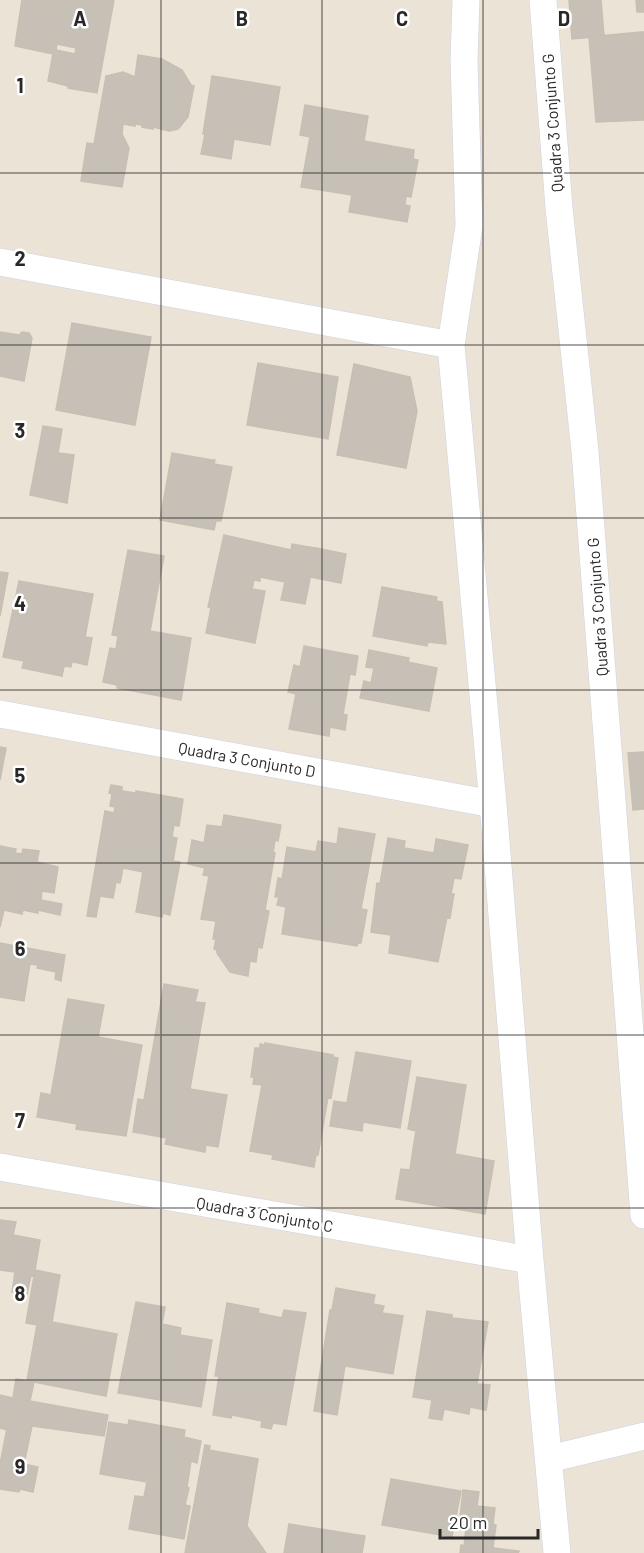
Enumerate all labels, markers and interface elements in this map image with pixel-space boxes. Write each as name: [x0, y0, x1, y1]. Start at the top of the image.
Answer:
text: A: [73, 6, 87, 30]
text: B: [236, 6, 248, 30]
text: C: [396, 6, 408, 30]
text: D: [558, 6, 570, 30]
street label: Quadra 3 Conjunto G: [538, 53, 566, 193]
text: 1: [16, 73, 24, 97]
text: 2: [14, 246, 26, 270]
text: 3: [15, 418, 25, 442]
street label: Quadra 3 Conjunto G: [583, 537, 611, 677]
text: 4: [14, 591, 26, 615]
street label: Quadra 3 Conjunto D: [177, 738, 317, 780]
text: 5: [15, 763, 26, 787]
text: 6: [15, 936, 26, 960]
text: 7: [15, 1108, 25, 1132]
street label: Quadra 3 Conjunto C: [195, 1193, 335, 1235]
text: 8: [15, 1281, 26, 1305]
text: 9: [15, 1454, 25, 1478]
scale bar: [440, 1502, 538, 1540]
text: 20 m: [449, 1511, 487, 1533]

